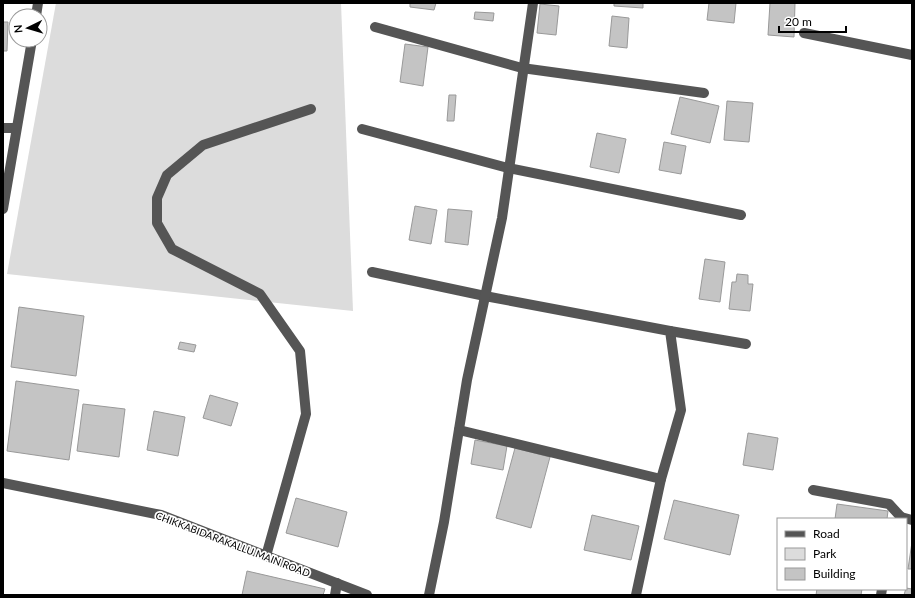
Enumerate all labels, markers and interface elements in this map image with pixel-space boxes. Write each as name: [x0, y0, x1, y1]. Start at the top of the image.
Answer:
north arrow: [8, 8, 48, 48]
scale bar: [779, 8, 846, 34]
text: 20 m: [785, 14, 812, 29]
text: N: [11, 24, 24, 34]
street label: CHIKKABIDARAKALLU MAIN ROAD: [154, 509, 312, 579]
legend: [777, 518, 907, 590]
text: Road: [813, 526, 840, 541]
text: Park: [813, 546, 837, 561]
text: Building: [813, 566, 856, 581]

